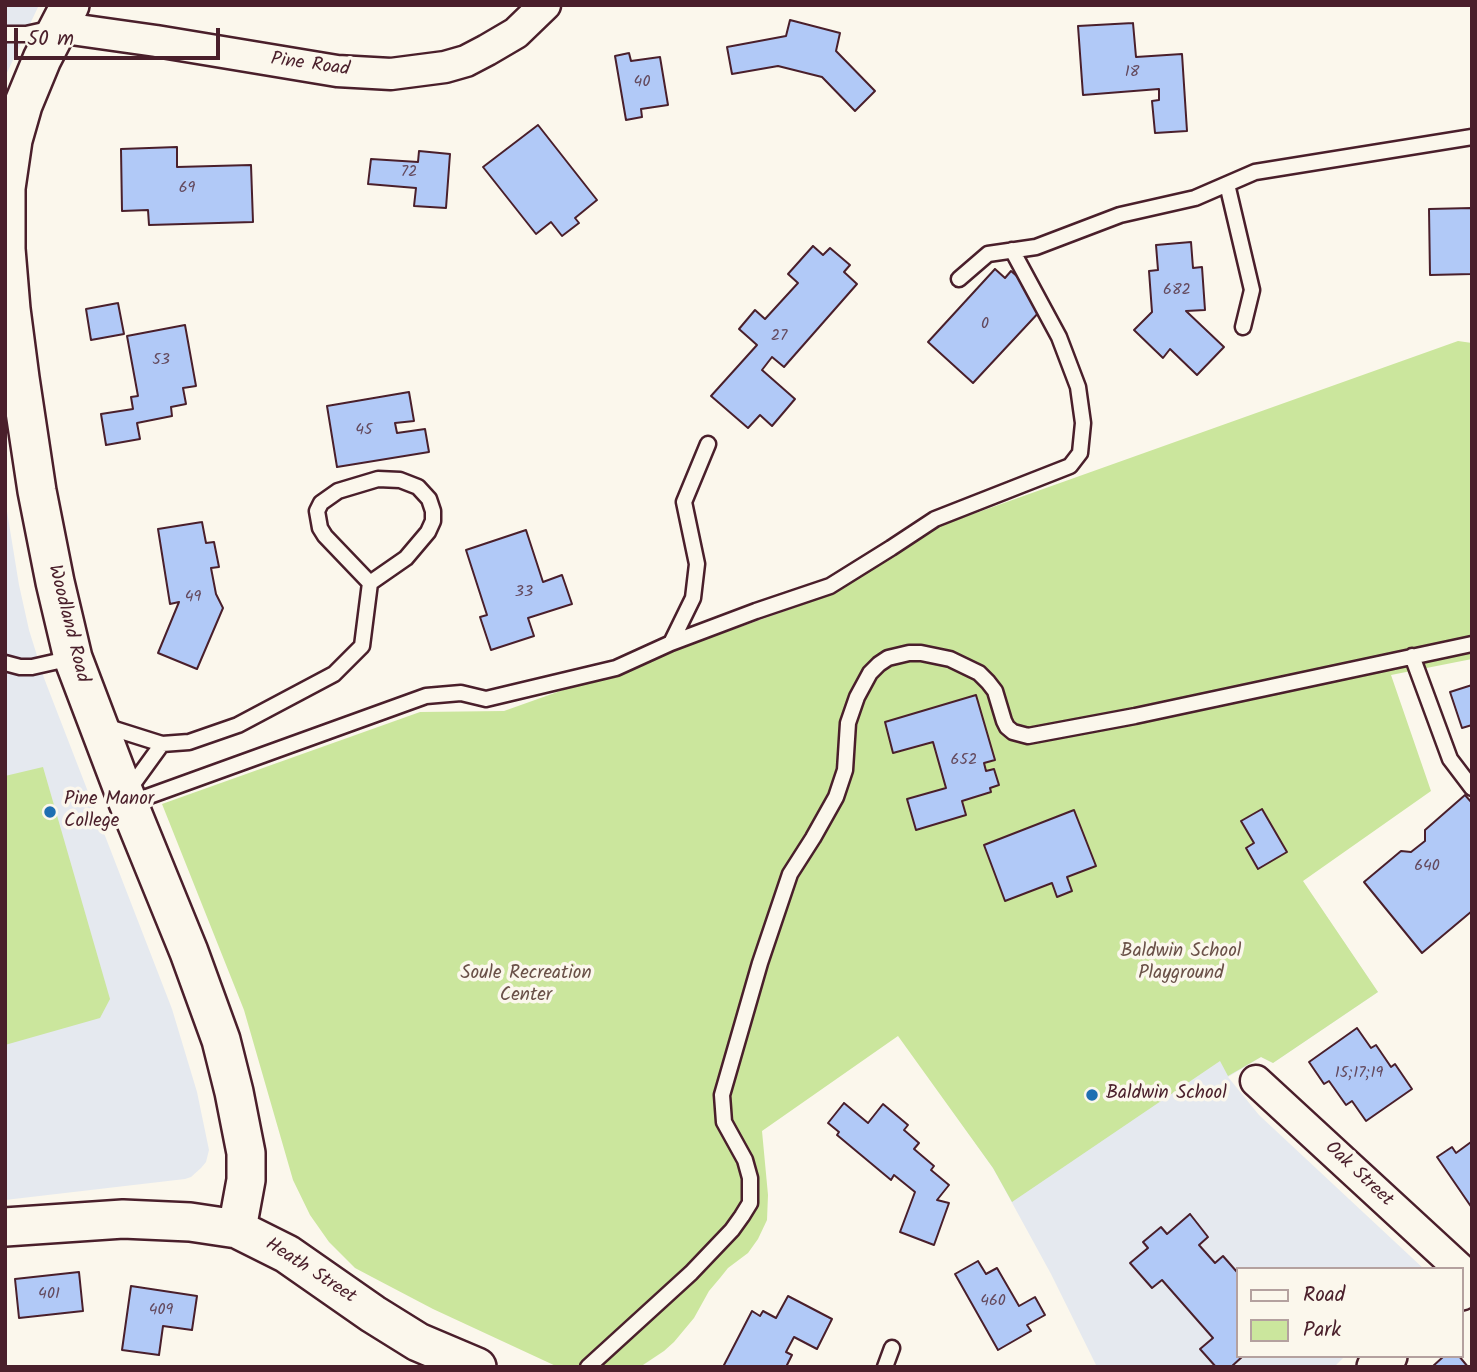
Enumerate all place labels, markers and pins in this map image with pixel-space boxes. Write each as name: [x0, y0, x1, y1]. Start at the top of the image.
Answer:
place label: Pine Manor College: [64, 790, 154, 834]
marker: Pine Manor College: [42, 804, 58, 820]
place label: Baldwin School: [1106, 1084, 1227, 1106]
marker: Baldwin School: [1084, 1087, 1100, 1103]

